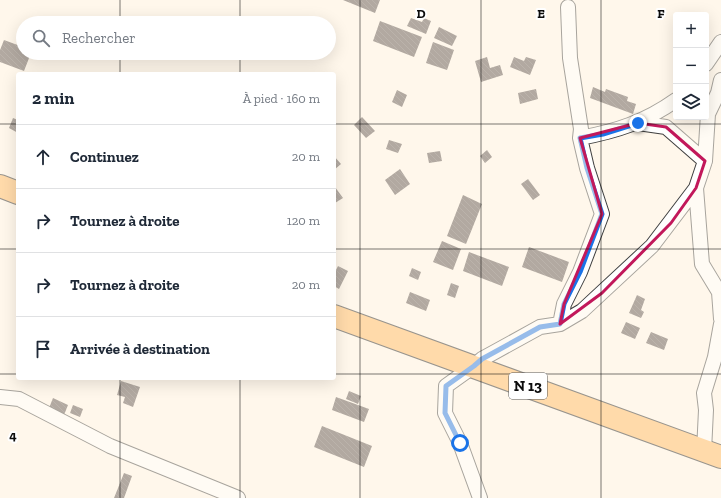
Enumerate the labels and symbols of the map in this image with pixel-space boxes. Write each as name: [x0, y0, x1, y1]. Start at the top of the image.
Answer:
text: D: [416, 6, 426, 21]
text: E: [537, 6, 545, 21]
text: F: [657, 6, 665, 21]
route end: [629, 114, 647, 132]
road number: N 13: [509, 373, 547, 399]
text: 4: [9, 428, 17, 443]
route start: [451, 434, 469, 452]

